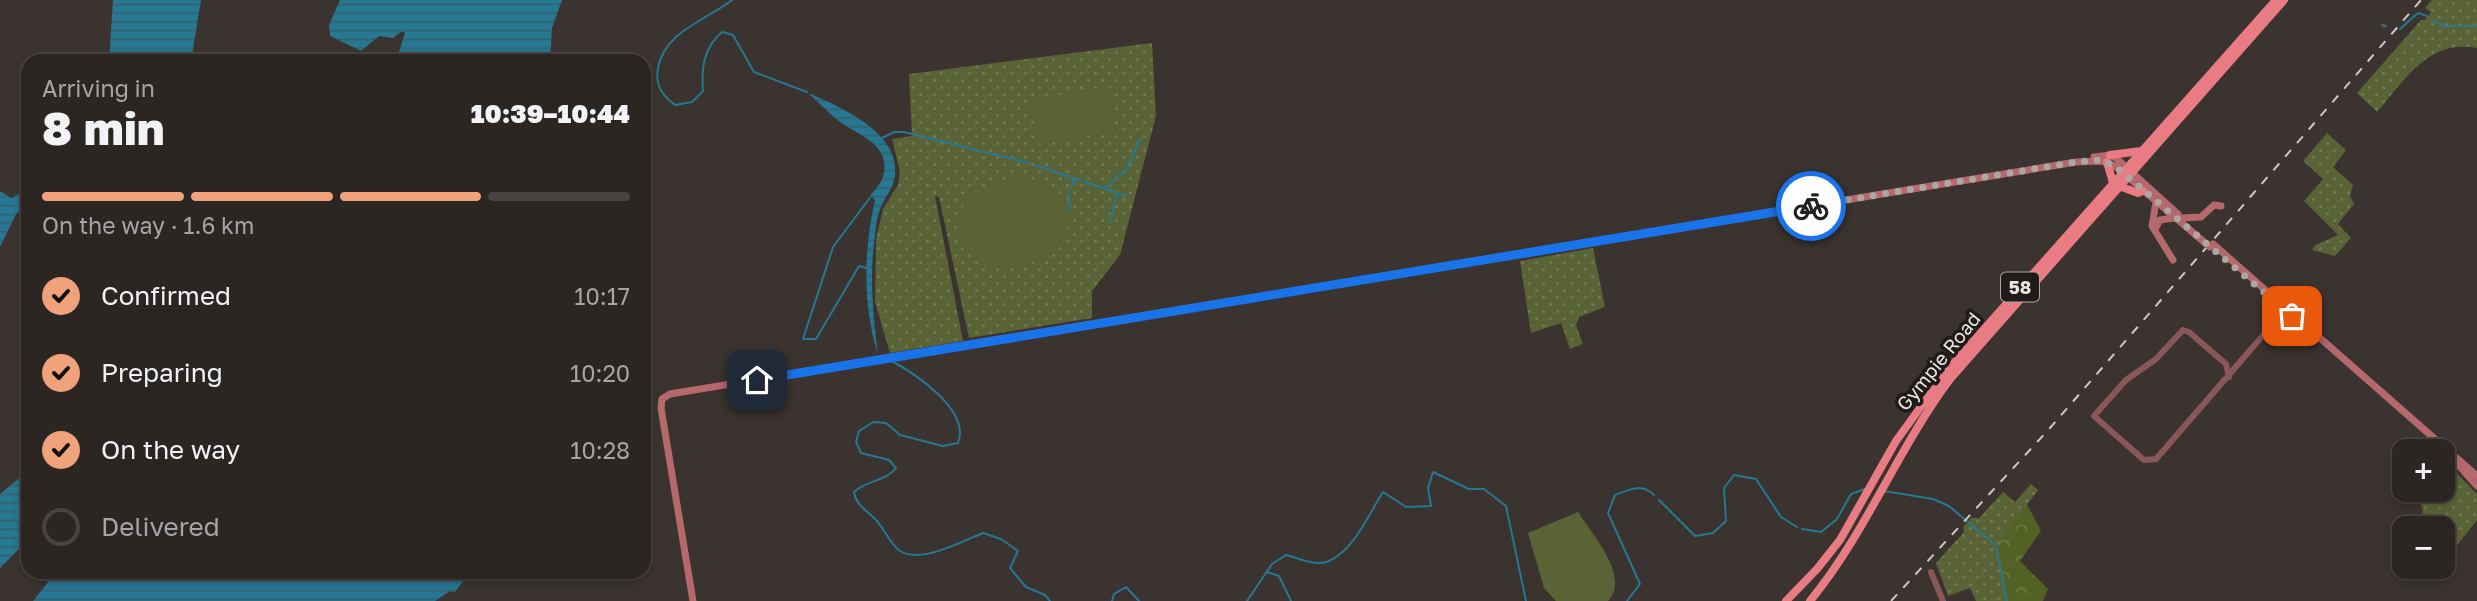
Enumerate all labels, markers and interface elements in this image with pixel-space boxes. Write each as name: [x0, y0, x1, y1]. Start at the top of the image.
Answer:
text: Arriving in: [42, 74, 155, 102]
text: 10:39–10:44: [471, 98, 630, 129]
text: 8 min: [42, 100, 165, 155]
courier: [1776, 171, 1846, 241]
icon: bike: [1792, 187, 1830, 225]
text: On the way · 1.6 km: [42, 211, 254, 239]
road number: 58: [2001, 272, 2039, 302]
icon: check: [42, 277, 80, 315]
text: Confirmed: [101, 280, 231, 311]
text: 10:17: [574, 282, 630, 310]
pin: [2262, 286, 2322, 346]
icon: bag: [2273, 297, 2311, 335]
street label: Gympie Road: [1891, 307, 1985, 415]
pin: [727, 350, 787, 410]
icon: check: [42, 354, 80, 392]
text: Preparing: [101, 357, 223, 388]
text: 10:20: [570, 359, 630, 387]
icon: home: [738, 361, 776, 399]
icon: check: [42, 431, 80, 469]
text: On the way: [101, 434, 240, 465]
text: 10:28: [570, 436, 630, 464]
map controls: [2392, 439, 2455, 579]
button: +: [2392, 439, 2455, 502]
text: Delivered: [101, 511, 220, 542]
button: −: [2392, 516, 2455, 579]

